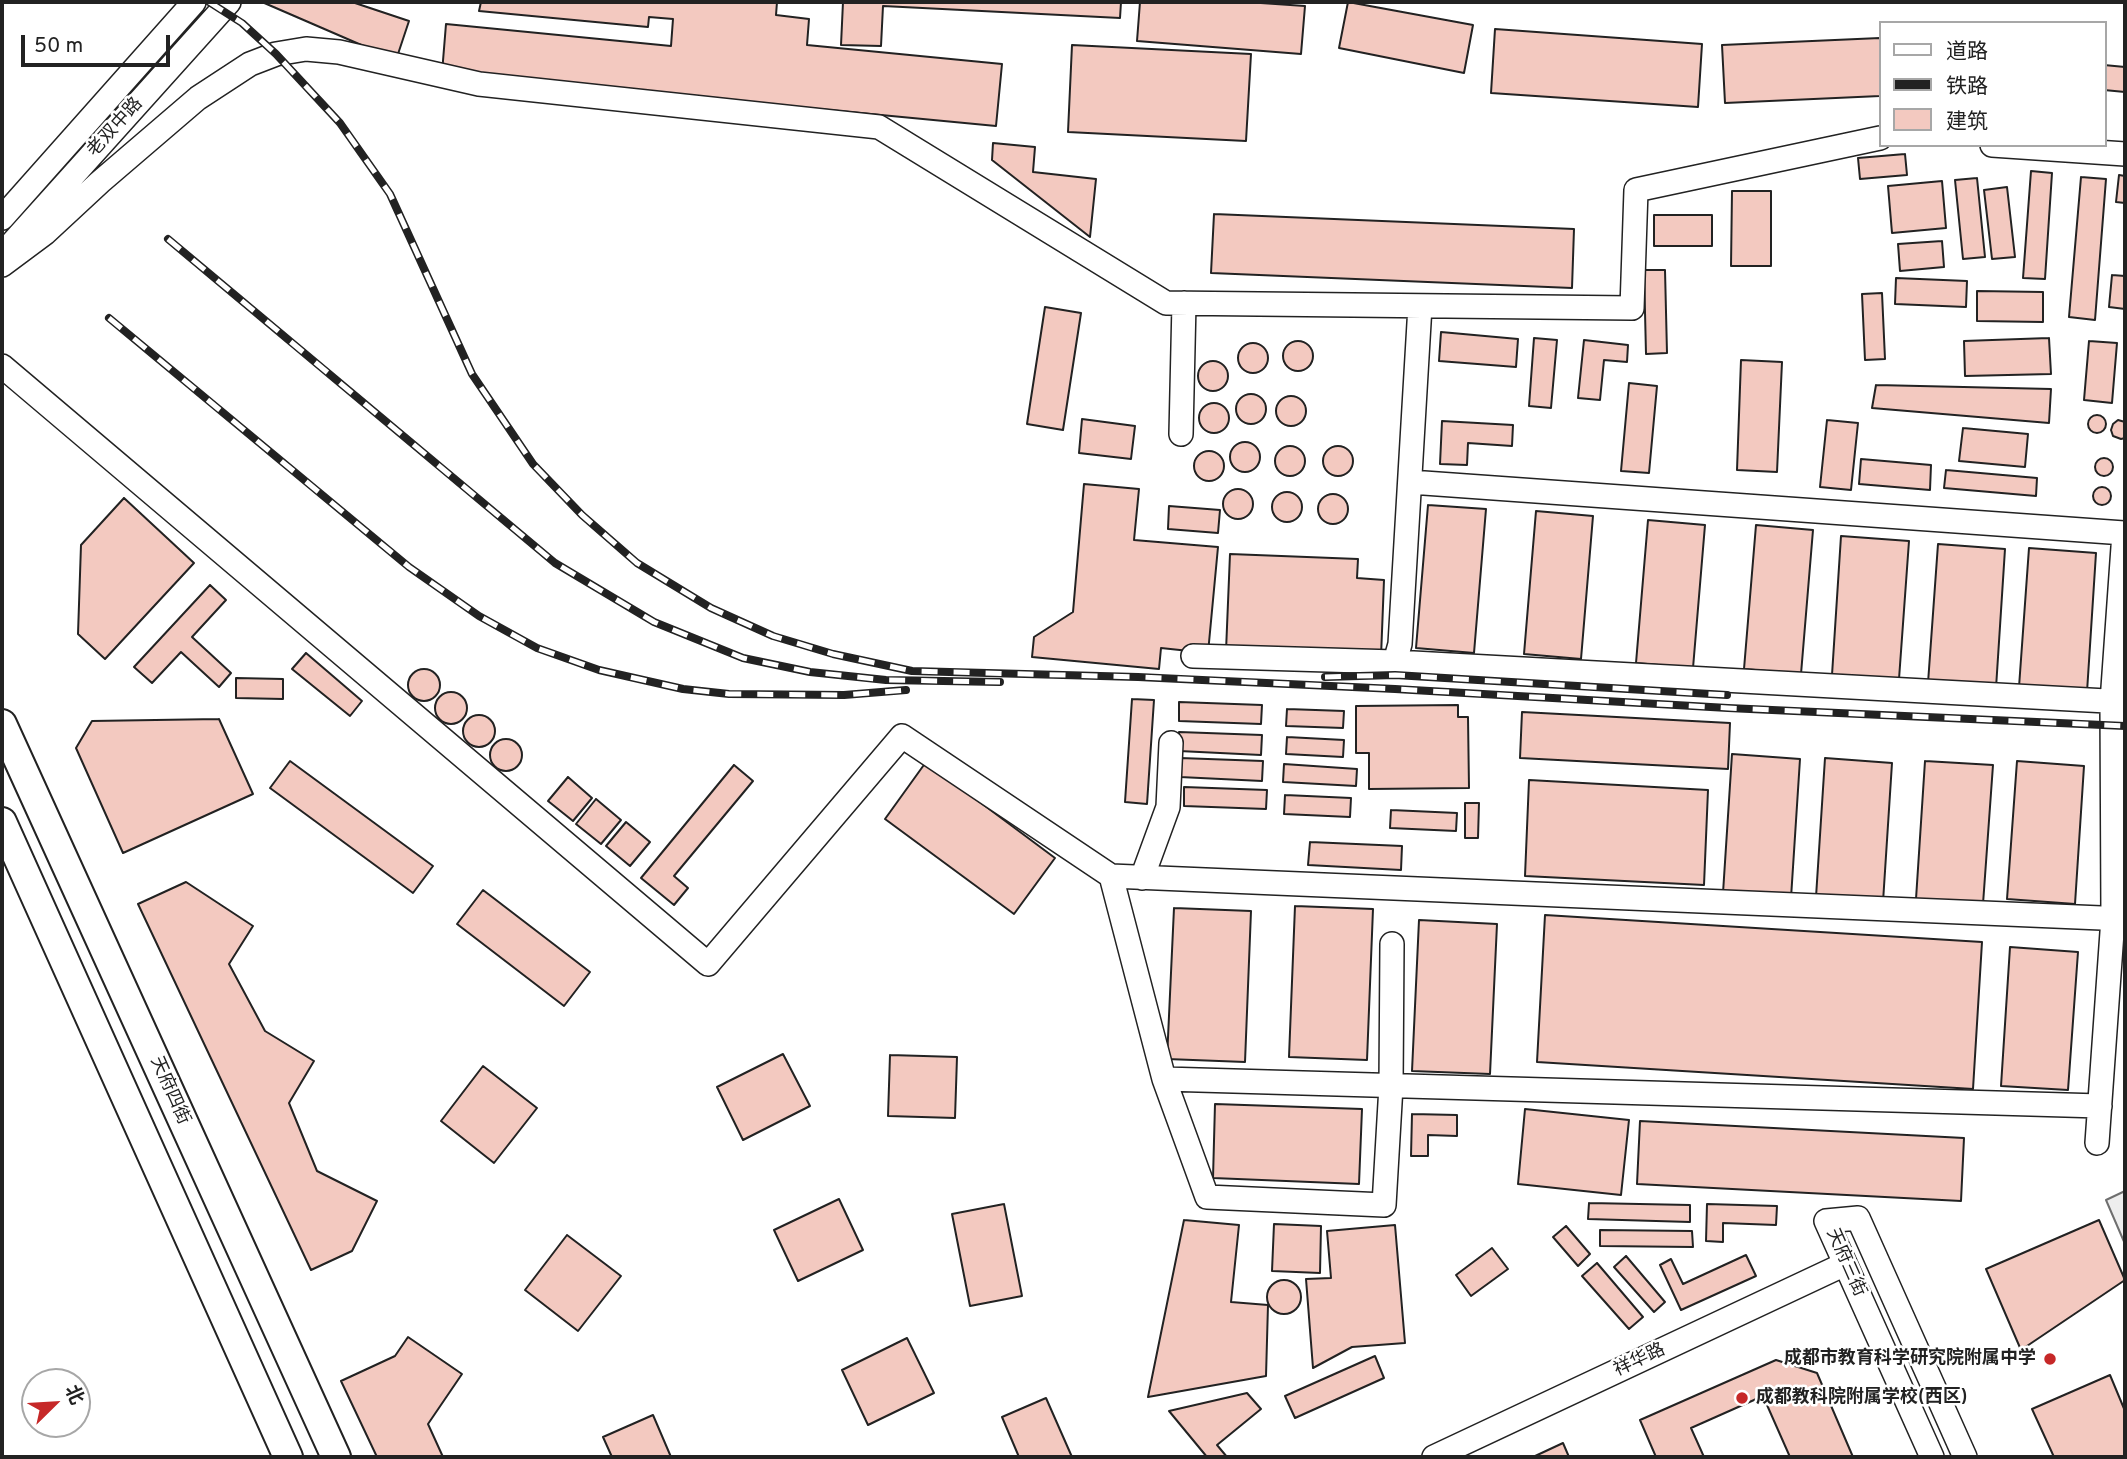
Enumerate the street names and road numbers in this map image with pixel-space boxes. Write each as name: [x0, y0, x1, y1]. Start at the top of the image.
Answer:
street label: 老双中路: [84, 94, 148, 162]
street label: 天府四街: [144, 1054, 194, 1128]
street label: 天府三街: [1820, 1226, 1870, 1300]
street label: 祥华路: [1611, 1340, 1669, 1382]

